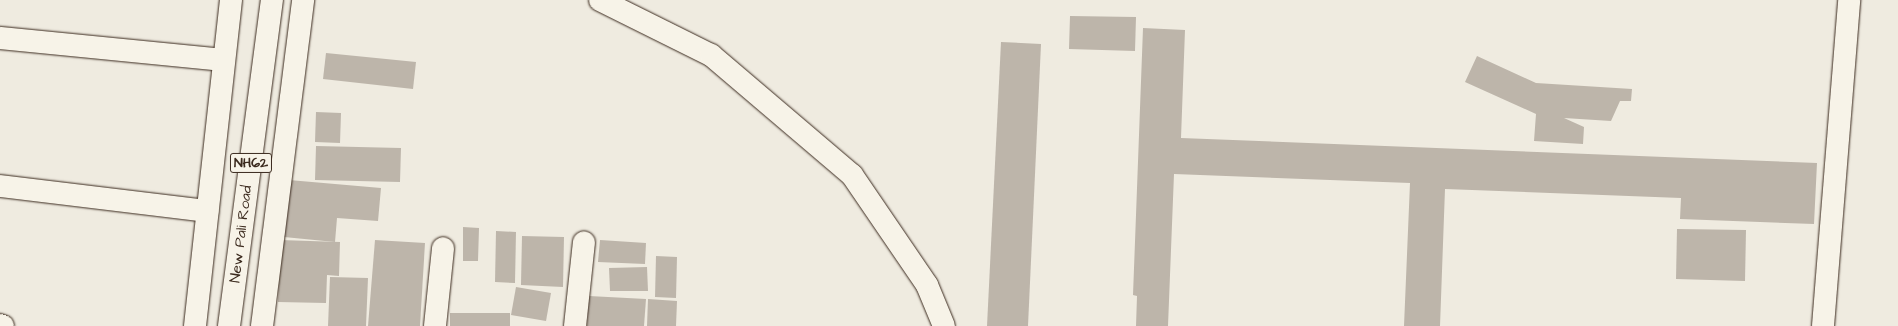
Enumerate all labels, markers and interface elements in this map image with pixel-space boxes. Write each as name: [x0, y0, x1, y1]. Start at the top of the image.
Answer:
road number: NH62: [229, 151, 273, 175]
street label: New Pali Road: [226, 184, 256, 284]

